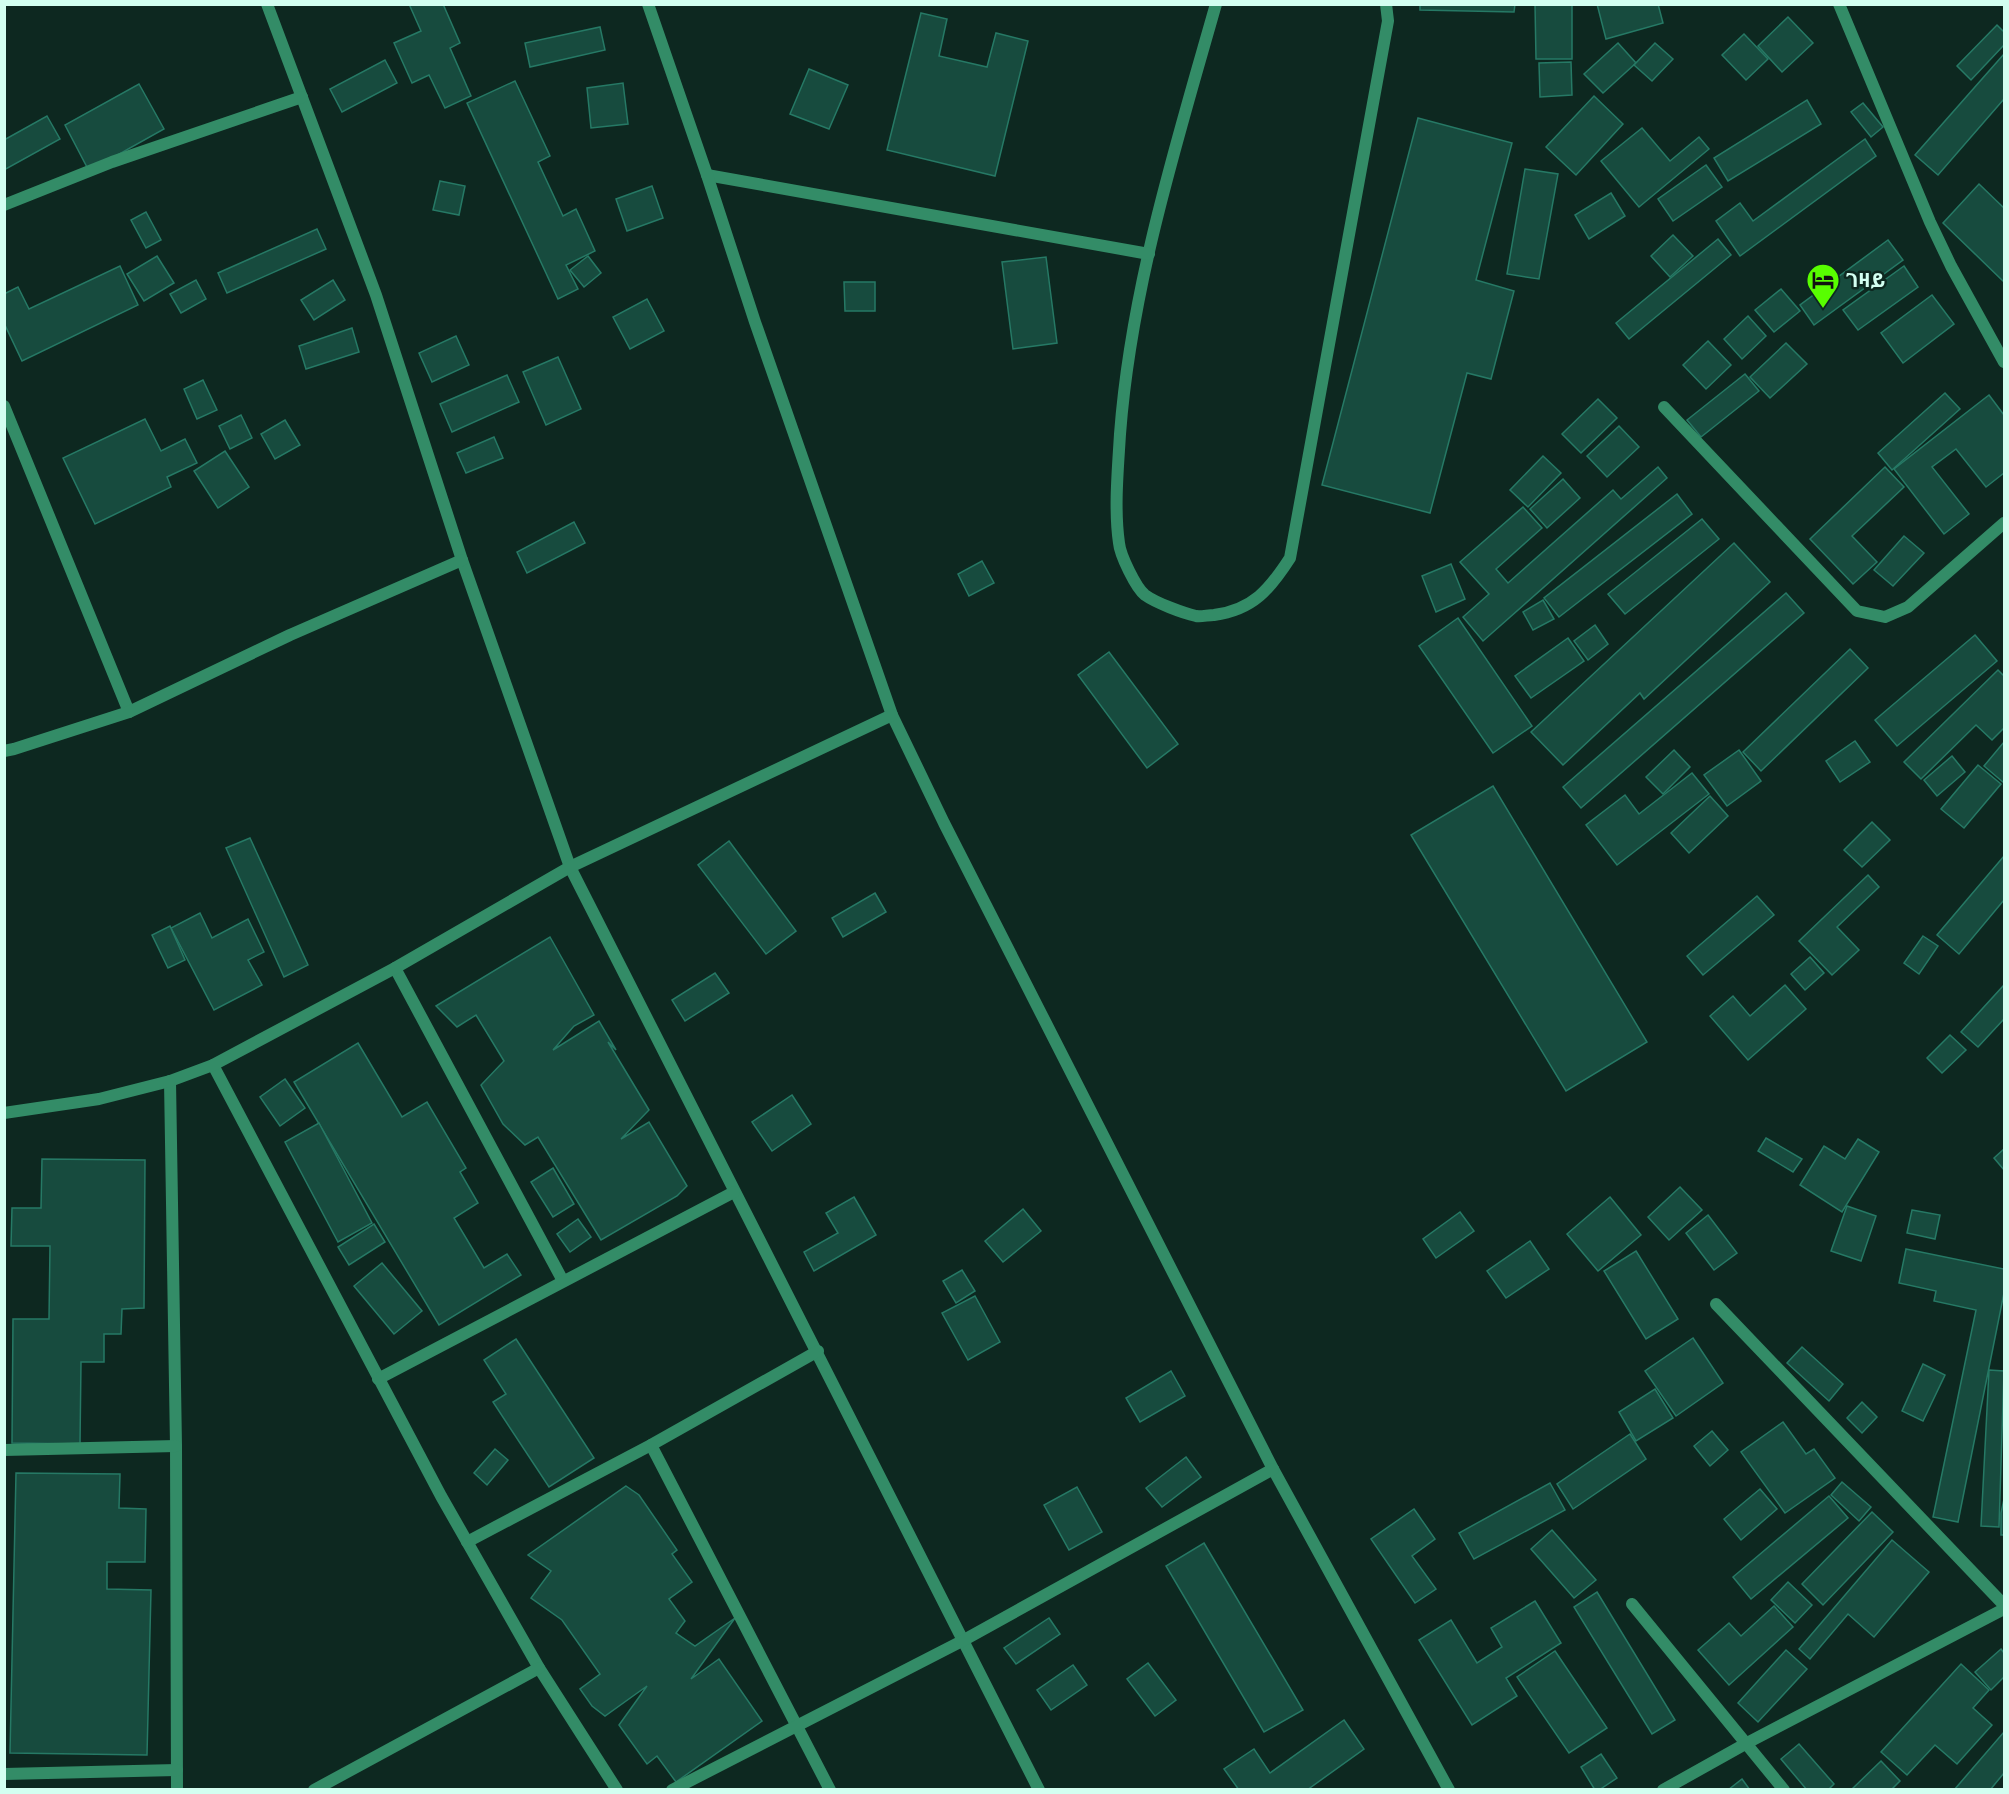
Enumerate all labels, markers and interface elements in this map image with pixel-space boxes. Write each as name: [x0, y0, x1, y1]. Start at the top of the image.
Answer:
hotel icon: ገዛይ: [1805, 262, 1841, 309]
place label: ገዛይ: [1846, 268, 1885, 292]

